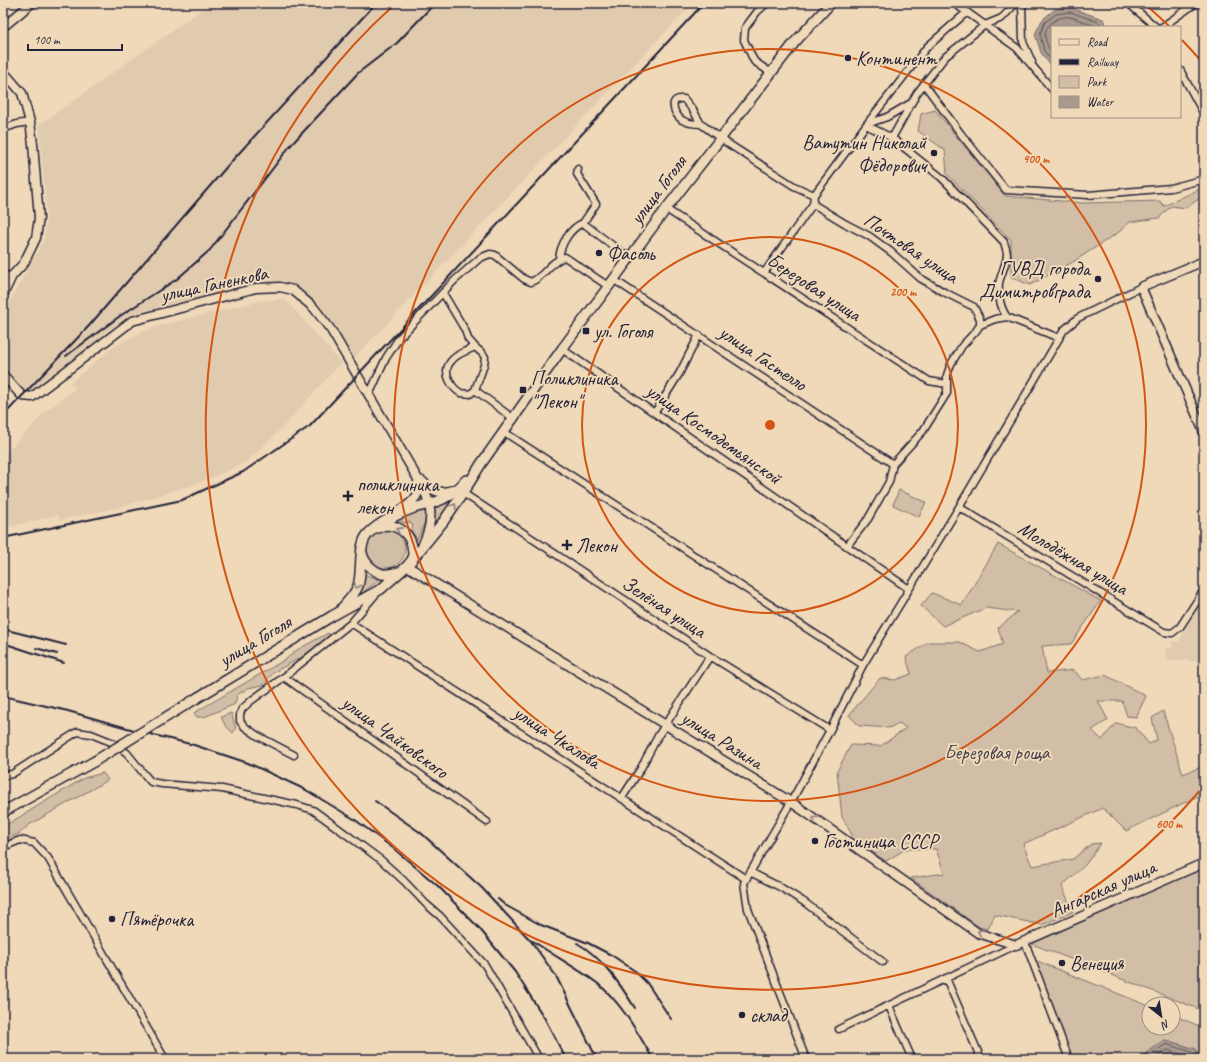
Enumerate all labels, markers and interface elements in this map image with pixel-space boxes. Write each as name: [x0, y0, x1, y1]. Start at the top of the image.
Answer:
scale bar: [28, 26, 122, 52]
legend: [1051, 26, 1181, 118]
text: 100 m: [34, 32, 61, 48]
text: Road: [1087, 34, 1109, 50]
place label: Континент: [856, 46, 938, 71]
marker: Континент: [843, 53, 853, 63]
text: Railway: [1087, 54, 1119, 70]
text: Park: [1087, 74, 1108, 90]
text: Water: [1087, 94, 1115, 110]
place label: Ватутин Николай Фёдорович: [802, 130, 928, 178]
marker: Ватутин Николай Фёдорович: [929, 148, 939, 158]
street label: улица Гоголя: [623, 149, 693, 230]
text: 400 m: [1023, 151, 1050, 167]
street label: Почтовая улица: [859, 207, 964, 289]
place label: Фасоль: [607, 241, 656, 266]
street label: Березовая улица: [762, 247, 867, 328]
marker: Фасоль: [594, 248, 604, 258]
place label: ГУВД города Димитровграда: [979, 256, 1092, 304]
street label: улица Ганенкова: [157, 260, 271, 308]
marker: ГУВД города Димитровграда: [1093, 274, 1103, 284]
text: 200 m: [890, 284, 917, 300]
place label: ул. Гоголя: [593, 319, 655, 344]
street label: улица Гастелло: [714, 319, 812, 397]
marker: ул. Гоголя: [581, 326, 591, 336]
place label: Поликлиника "Лекон": [531, 366, 619, 414]
street label: улица Космодемьянской: [641, 377, 788, 491]
marker: Поликлиника "Лекон": [518, 385, 528, 395]
centre of rings: [763, 418, 777, 432]
place label: поликлиника лекон: [357, 472, 440, 520]
marker: поликлиника лекон: [342, 490, 354, 502]
one-way arrow: [449, 503, 457, 510]
street label: Молодёжная улица: [1014, 516, 1134, 602]
one-way arrow: [396, 527, 403, 534]
place label: Лекон: [576, 533, 619, 558]
marker: Лекон: [561, 539, 573, 551]
street label: Зелёная улица: [617, 571, 712, 644]
one-way arrow: [353, 583, 361, 590]
street label: улица Гоголя: [213, 609, 298, 673]
street label: улица Чайковского: [336, 689, 454, 785]
street label: улица Чкалова: [508, 699, 607, 775]
street label: улица Разина: [676, 705, 769, 776]
park label: Березовая роща: [944, 740, 1051, 765]
one-way arrow: [812, 816, 819, 824]
text: 600 m: [1156, 816, 1183, 832]
place label: Гостиница СССР: [823, 829, 940, 854]
marker: Гостиница СССР: [810, 836, 820, 846]
street label: Ангарская улица: [1046, 854, 1161, 923]
place label: Пятёрочка: [120, 907, 195, 932]
marker: Пятёрочка: [107, 914, 117, 924]
one-way arrow: [977, 929, 984, 937]
place label: Венеция: [1070, 951, 1124, 976]
marker: Венеция: [1057, 958, 1067, 968]
north arrow: [1141, 996, 1181, 1036]
place label: склад: [750, 1003, 789, 1028]
marker: склад: [737, 1010, 747, 1020]
text: N: [1158, 1017, 1172, 1034]

